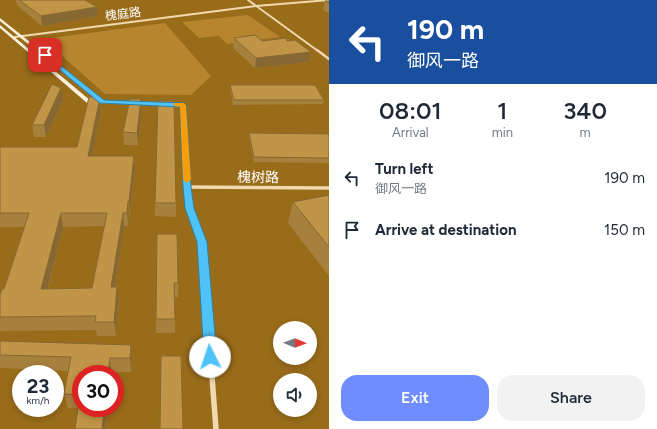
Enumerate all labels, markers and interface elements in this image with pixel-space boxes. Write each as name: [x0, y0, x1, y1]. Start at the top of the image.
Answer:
street label: 槐庭路: [104, 5, 142, 23]
text: 190 m: [407, 12, 484, 46]
icon: left: [341, 16, 393, 68]
pin: [28, 38, 62, 72]
icon: arrive: [34, 44, 56, 66]
text: 御风一路: [407, 50, 479, 72]
text: 08:01: [379, 96, 442, 125]
text: 1: [497, 96, 507, 125]
text: 340: [563, 96, 607, 125]
text: Arrival: [392, 125, 429, 140]
text: min: [492, 125, 513, 140]
text: m: [579, 125, 591, 140]
text: Turn left: [375, 160, 433, 178]
icon: left: [341, 167, 363, 189]
street label: 槐树路: [237, 169, 279, 186]
text: 190 m: [604, 169, 645, 187]
text: 御风一路: [375, 181, 427, 196]
icon: arrive: [341, 219, 363, 241]
text: Arrive at destination: [375, 221, 516, 239]
text: 150 m: [604, 221, 645, 239]
north arrow: [273, 321, 317, 365]
map controls: [273, 321, 317, 417]
position arrow: [189, 336, 231, 378]
speed limit sign: 30: [72, 365, 124, 417]
button: sound: [273, 373, 317, 417]
text: 23: [27, 374, 49, 398]
button: Exit: [341, 375, 489, 421]
button: Share: [497, 375, 645, 421]
text: km/h: [27, 394, 49, 407]

